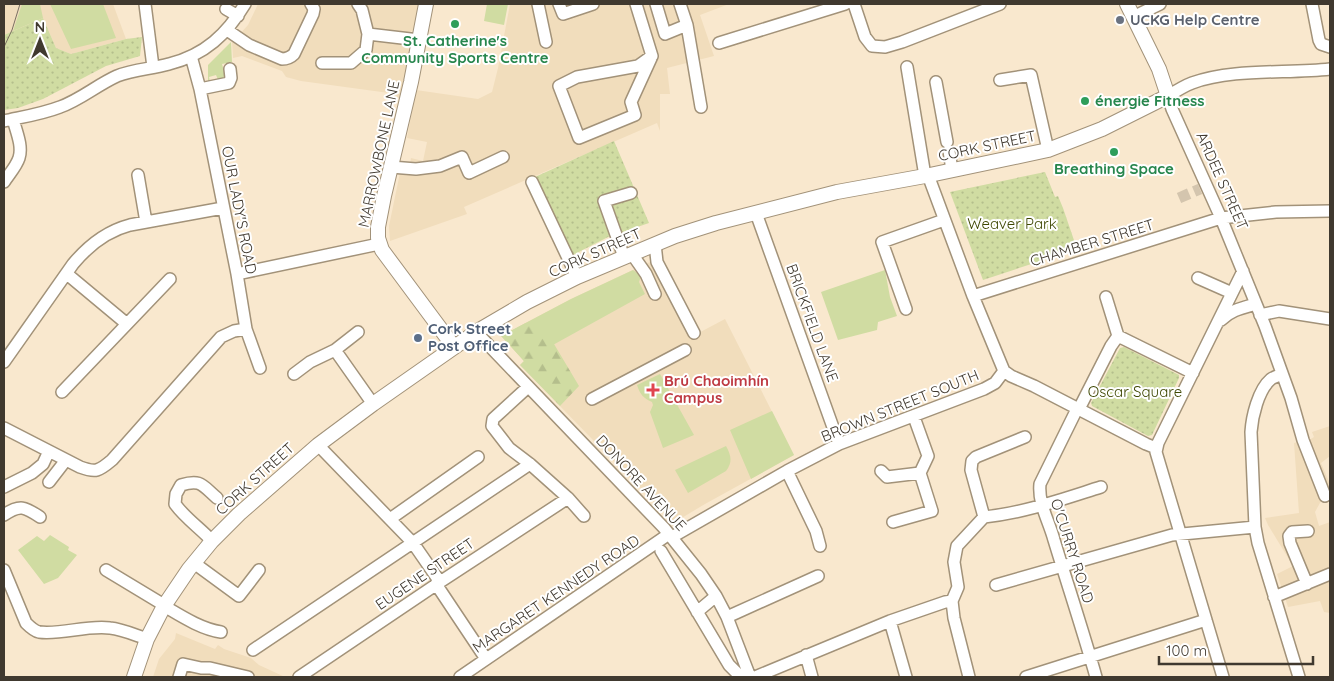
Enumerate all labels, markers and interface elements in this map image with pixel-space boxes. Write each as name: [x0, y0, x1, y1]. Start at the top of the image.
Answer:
place label: UCKG Help Centre: [1130, 10, 1260, 29]
marker: UCKG Help Centre: [1114, 14, 1126, 26]
north arrow: [15, 15, 65, 65]
text: N: [35, 18, 45, 36]
marker: St. Catherine's Community Sports Centre: [449, 18, 461, 30]
place label: St. Catherine's Community Sports Centre: [361, 31, 549, 67]
street label: MARROWBONE LANE: [354, 79, 403, 229]
place label: énergie Fitness: [1095, 91, 1204, 110]
marker: énergie Fitness: [1079, 95, 1091, 107]
street label: CORK STREET: [936, 126, 1037, 165]
street label: ARDEE STREET: [1192, 129, 1253, 233]
street label: OUR LADY'S ROAD: [218, 144, 261, 276]
marker: Breathing Space: [1108, 146, 1120, 158]
place label: Breathing Space: [1054, 159, 1174, 178]
park label: Weaver Park: [967, 214, 1057, 233]
street label: CHAMBER STREET: [1027, 215, 1156, 270]
street label: CORK STREET: [546, 224, 644, 281]
street label: BRICKFIELD LANE: [782, 261, 843, 384]
place label: Cork Street Post Office: [428, 319, 511, 355]
marker: Cork Street Post Office: [412, 332, 424, 344]
street label: BROWN STREET SOUTH: [818, 365, 982, 446]
place label: Brú Chaoimhín Campus: [664, 371, 769, 407]
park label: Oscar Square: [1088, 382, 1182, 401]
marker: Brú Chaoimhín Campus: [646, 383, 660, 397]
street label: DONORE AVENUE: [592, 431, 691, 535]
street label: CORK STREET: [211, 438, 298, 519]
street label: O'CURRY ROAD: [1047, 496, 1098, 606]
street label: MARGARET KENNEDY ROAD: [469, 530, 643, 657]
street label: EUGENE STREET: [372, 533, 478, 614]
scale bar: [1159, 634, 1313, 666]
text: 100 m: [1166, 641, 1207, 660]

